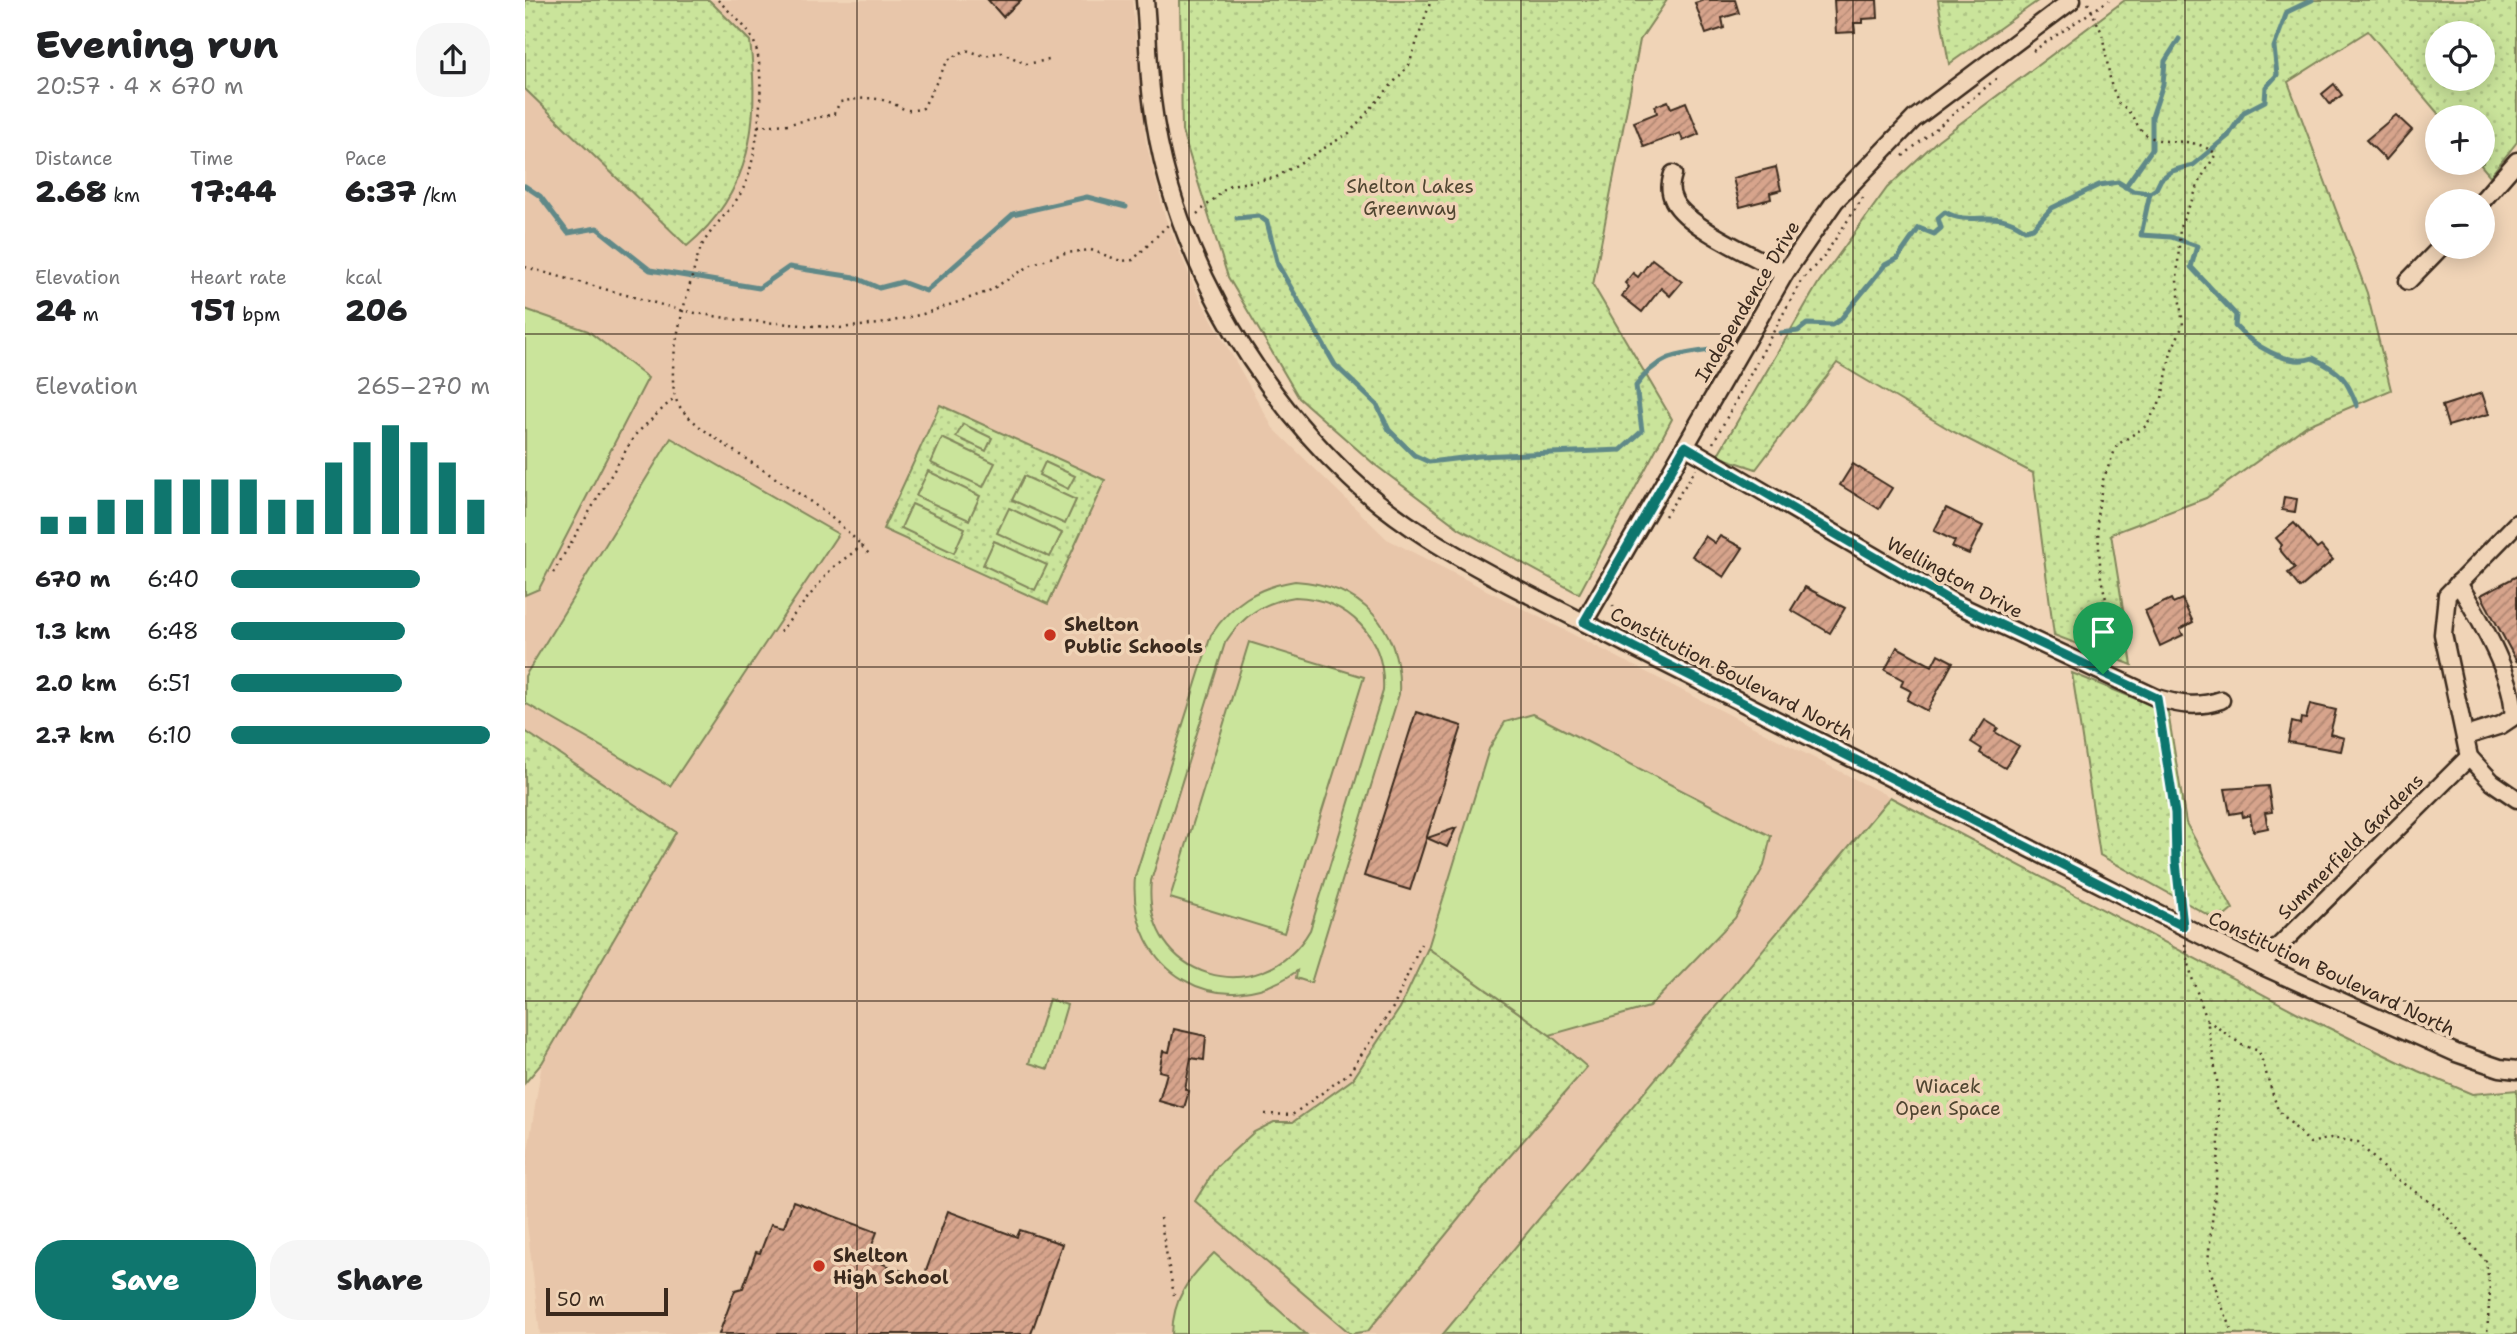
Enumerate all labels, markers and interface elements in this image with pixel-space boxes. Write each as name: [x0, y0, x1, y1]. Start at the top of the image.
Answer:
text: Evening run: [35, 19, 278, 70]
map controls: [2425, 21, 2495, 259]
button: locate: [2425, 21, 2495, 91]
button: share: [416, 23, 490, 97]
text: 20:57 · 4 × 670 m: [35, 71, 244, 101]
button: +: [2425, 105, 2495, 175]
text: Distance: [35, 146, 113, 171]
text: Time: [190, 146, 234, 171]
text: Pace: [345, 146, 387, 171]
text: 2.68: [35, 171, 107, 212]
text: 17:44: [190, 171, 276, 212]
text: 6:37: [345, 171, 416, 212]
park label: Shelton Lakes Greenway: [1346, 174, 1474, 221]
text: km: [107, 183, 140, 208]
text: /km: [416, 183, 457, 208]
button: −: [2425, 189, 2495, 259]
street label: Independence Drive: [1689, 216, 1806, 387]
text: Elevation: [35, 265, 120, 290]
text: Heart rate: [190, 265, 287, 290]
text: kcal: [345, 265, 382, 290]
text: 24: [35, 290, 76, 331]
text: 151: [190, 290, 236, 331]
text: 206: [345, 290, 408, 331]
text: m: [76, 302, 99, 327]
text: bpm: [236, 302, 280, 327]
text: Elevation: [35, 371, 138, 401]
text: 265–270 m: [356, 371, 490, 401]
street label: Wellington Drive: [1882, 531, 2027, 624]
text: 670 m: [35, 564, 111, 594]
text: 6:40: [147, 564, 199, 594]
street label: Constitution Boulevard North: [1606, 601, 1857, 746]
pin: [2073, 602, 2133, 674]
place label: Shelton Public Schools: [1064, 612, 1203, 659]
icon: arrive: [2084, 613, 2122, 651]
text: 1.3 km: [35, 616, 110, 646]
text: 6:48: [147, 616, 199, 646]
marker: Shelton Public Schools: [1042, 627, 1058, 643]
text: 2.0 km: [35, 668, 117, 698]
text: 6:51: [147, 668, 191, 698]
text: 2.7 km: [35, 720, 115, 750]
text: 6:10: [147, 720, 192, 750]
street label: Summerfield Gardens: [2272, 768, 2429, 925]
street label: Constitution Boulevard North: [2204, 905, 2459, 1042]
park label: Wiacek Open Space: [1895, 1074, 2001, 1121]
button: Save: [35, 1240, 256, 1320]
button: Share: [270, 1240, 490, 1320]
place label: Shelton High School: [833, 1243, 949, 1290]
marker: Shelton High School: [811, 1258, 827, 1274]
scale bar: [546, 1285, 669, 1317]
text: 50 m: [557, 1287, 605, 1312]

